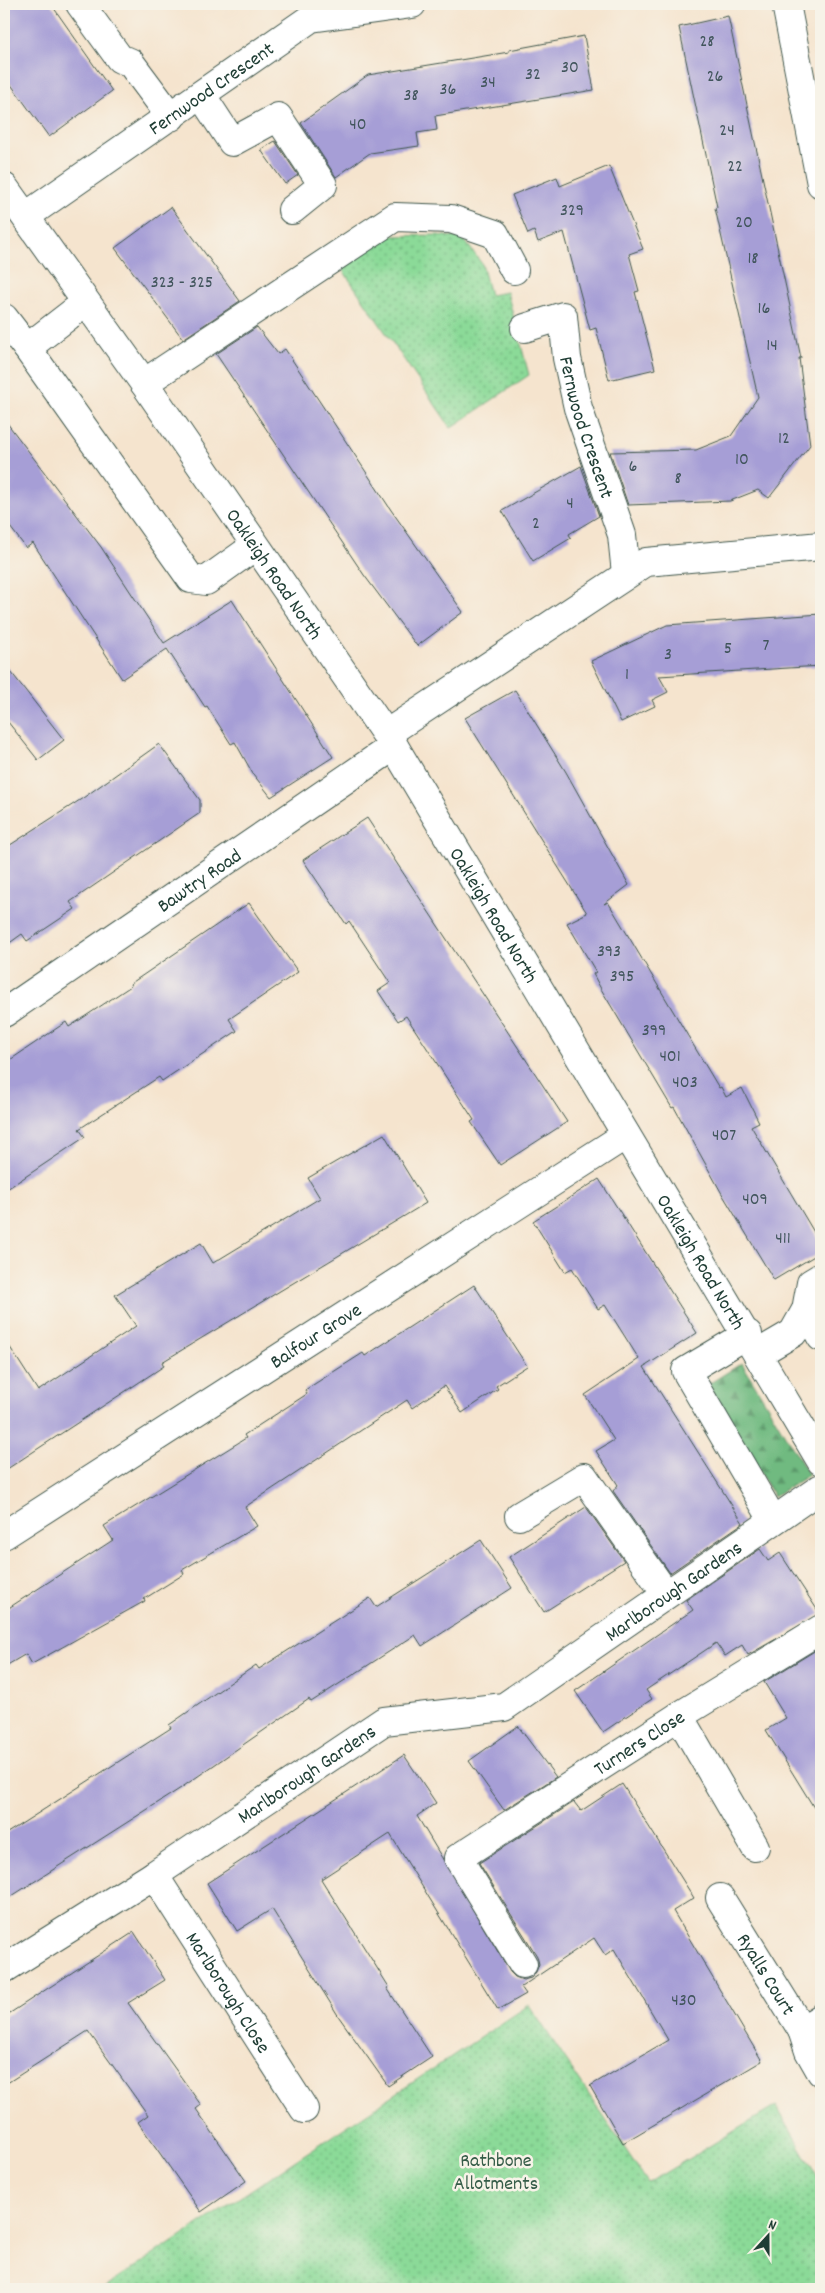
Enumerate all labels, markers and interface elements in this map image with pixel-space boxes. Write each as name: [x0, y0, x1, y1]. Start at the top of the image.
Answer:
house number: 28: [699, 30, 715, 55]
street label: Fernwood Crescent: [144, 37, 281, 144]
house number: 30: [561, 56, 579, 81]
house number: 32: [525, 63, 541, 88]
house number: 26: [707, 65, 723, 90]
house number: 34: [480, 71, 496, 96]
house number: 36: [440, 78, 456, 103]
house number: 38: [403, 84, 419, 109]
house number: 40: [349, 113, 367, 138]
house number: 24: [719, 119, 735, 144]
house number: 22: [727, 155, 743, 180]
house number: 329: [560, 199, 584, 224]
house number: 20: [735, 211, 753, 236]
house number: 18: [747, 247, 759, 272]
house number: 323 - 325: [151, 271, 213, 296]
house number: 16: [758, 297, 770, 322]
house number: 14: [766, 334, 778, 359]
street label: Fernwood Crescent: [550, 354, 619, 503]
house number: 12: [778, 427, 790, 452]
house number: 10: [735, 448, 749, 473]
house number: 6: [629, 455, 637, 480]
house number: 8: [674, 467, 682, 492]
house number: 4: [566, 492, 574, 517]
street label: Oakleigh Road North: [218, 504, 328, 646]
house number: 2: [532, 512, 540, 537]
house number: 7: [763, 634, 770, 659]
house number: 5: [724, 637, 732, 662]
house number: 3: [664, 643, 672, 668]
house number: 1: [625, 663, 629, 688]
street label: Bawtry Road: [153, 843, 248, 921]
street label: Oakleigh Road North: [441, 843, 544, 989]
house number: 393: [597, 940, 621, 965]
house number: 395: [610, 965, 634, 990]
house number: 399: [642, 1019, 666, 1044]
house number: 401: [659, 1045, 681, 1070]
house number: 403: [672, 1071, 698, 1096]
house number: 407: [712, 1124, 736, 1149]
house number: 409: [742, 1188, 768, 1213]
street label: Oakleigh Road North: [648, 1190, 751, 1336]
house number: 411: [775, 1227, 791, 1252]
street label: Balfour Grove: [266, 1297, 368, 1377]
street label: Marlborough Gardens: [600, 1535, 749, 1650]
street label: Turners Close: [589, 1705, 691, 1784]
street label: Marlborough Gardens: [233, 1719, 382, 1832]
street label: Marlborough Close: [177, 1928, 276, 2060]
street label: Ryalls Court: [728, 1929, 801, 2022]
house number: 430: [671, 1989, 697, 2014]
park label: Rathbone Allotments: [454, 2148, 538, 2199]
north arrow: [742, 2210, 792, 2260]
text: N: [765, 2215, 779, 2236]

